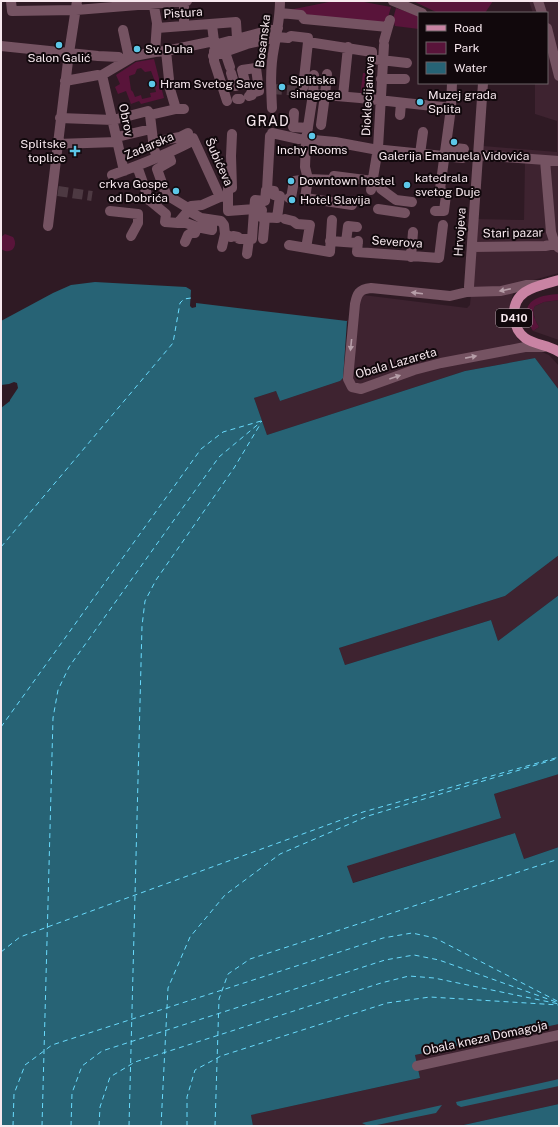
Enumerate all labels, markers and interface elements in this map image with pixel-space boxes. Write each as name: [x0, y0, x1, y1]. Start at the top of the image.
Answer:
street label: Pistura: [163, 5, 203, 21]
legend: [418, 12, 548, 84]
street label: Bosanska: [253, 13, 273, 69]
text: Road: [454, 21, 482, 35]
marker: Salon Galić: [54, 40, 64, 50]
text: Park: [454, 41, 480, 55]
place label: Sv. Duha: [145, 42, 193, 56]
marker: Sv. Duha: [132, 44, 142, 54]
place label: Salon Galić: [27, 51, 91, 65]
street label: Dioklecijanova: [359, 56, 377, 136]
text: Water: [454, 61, 488, 75]
place label: Splitska sinagoga: [290, 73, 341, 101]
place label: Hram Svetog Save: [160, 77, 263, 91]
marker: Hram Svetog Save: [147, 79, 157, 89]
marker: Splitska sinagoga: [277, 82, 287, 92]
place label: Muzej grada Splita: [428, 88, 497, 116]
marker: Muzej grada Splita: [415, 97, 425, 107]
street label: Obrov: [116, 102, 136, 138]
district label: GRAD: [246, 113, 290, 129]
street label: Zadarska: [122, 129, 176, 163]
marker: Inchy Rooms: [307, 131, 317, 141]
street label: Šubićeva: [202, 136, 236, 188]
place label: Splitske toplice: [20, 137, 66, 165]
marker: Galerija Emanuela Vidovića: [449, 137, 459, 147]
place label: Inchy Rooms: [277, 143, 347, 157]
marker: Splitske toplice: [69, 145, 81, 157]
place label: Galerija Emanuela Vidovića: [379, 149, 529, 163]
place label: katedrala svetog Duje: [415, 171, 481, 199]
place label: Downtown hostel: [299, 174, 395, 188]
marker: Downtown hostel: [286, 176, 296, 186]
place label: crkva Gospe od Dobrića: [99, 177, 168, 205]
marker: katedrala svetog Duje: [402, 180, 412, 190]
marker: crkva Gospe od Dobrića: [171, 186, 181, 196]
place label: Hotel Slavija: [300, 193, 370, 207]
marker: Hotel Slavija: [287, 195, 297, 205]
street label: Hrvojeva: [451, 207, 469, 257]
street label: Stari pazar: [483, 225, 544, 241]
street label: Severova: [371, 233, 423, 251]
one-way arrow: [499, 287, 511, 293]
one-way arrow: [411, 290, 423, 296]
road number: D410: [496, 309, 532, 327]
one-way arrow: [348, 339, 354, 351]
street label: Obala Lazareta: [354, 345, 438, 381]
one-way arrow: [465, 354, 477, 360]
one-way arrow: [390, 373, 402, 379]
street label: Obala kneza Domagoja: [421, 1018, 549, 1058]

